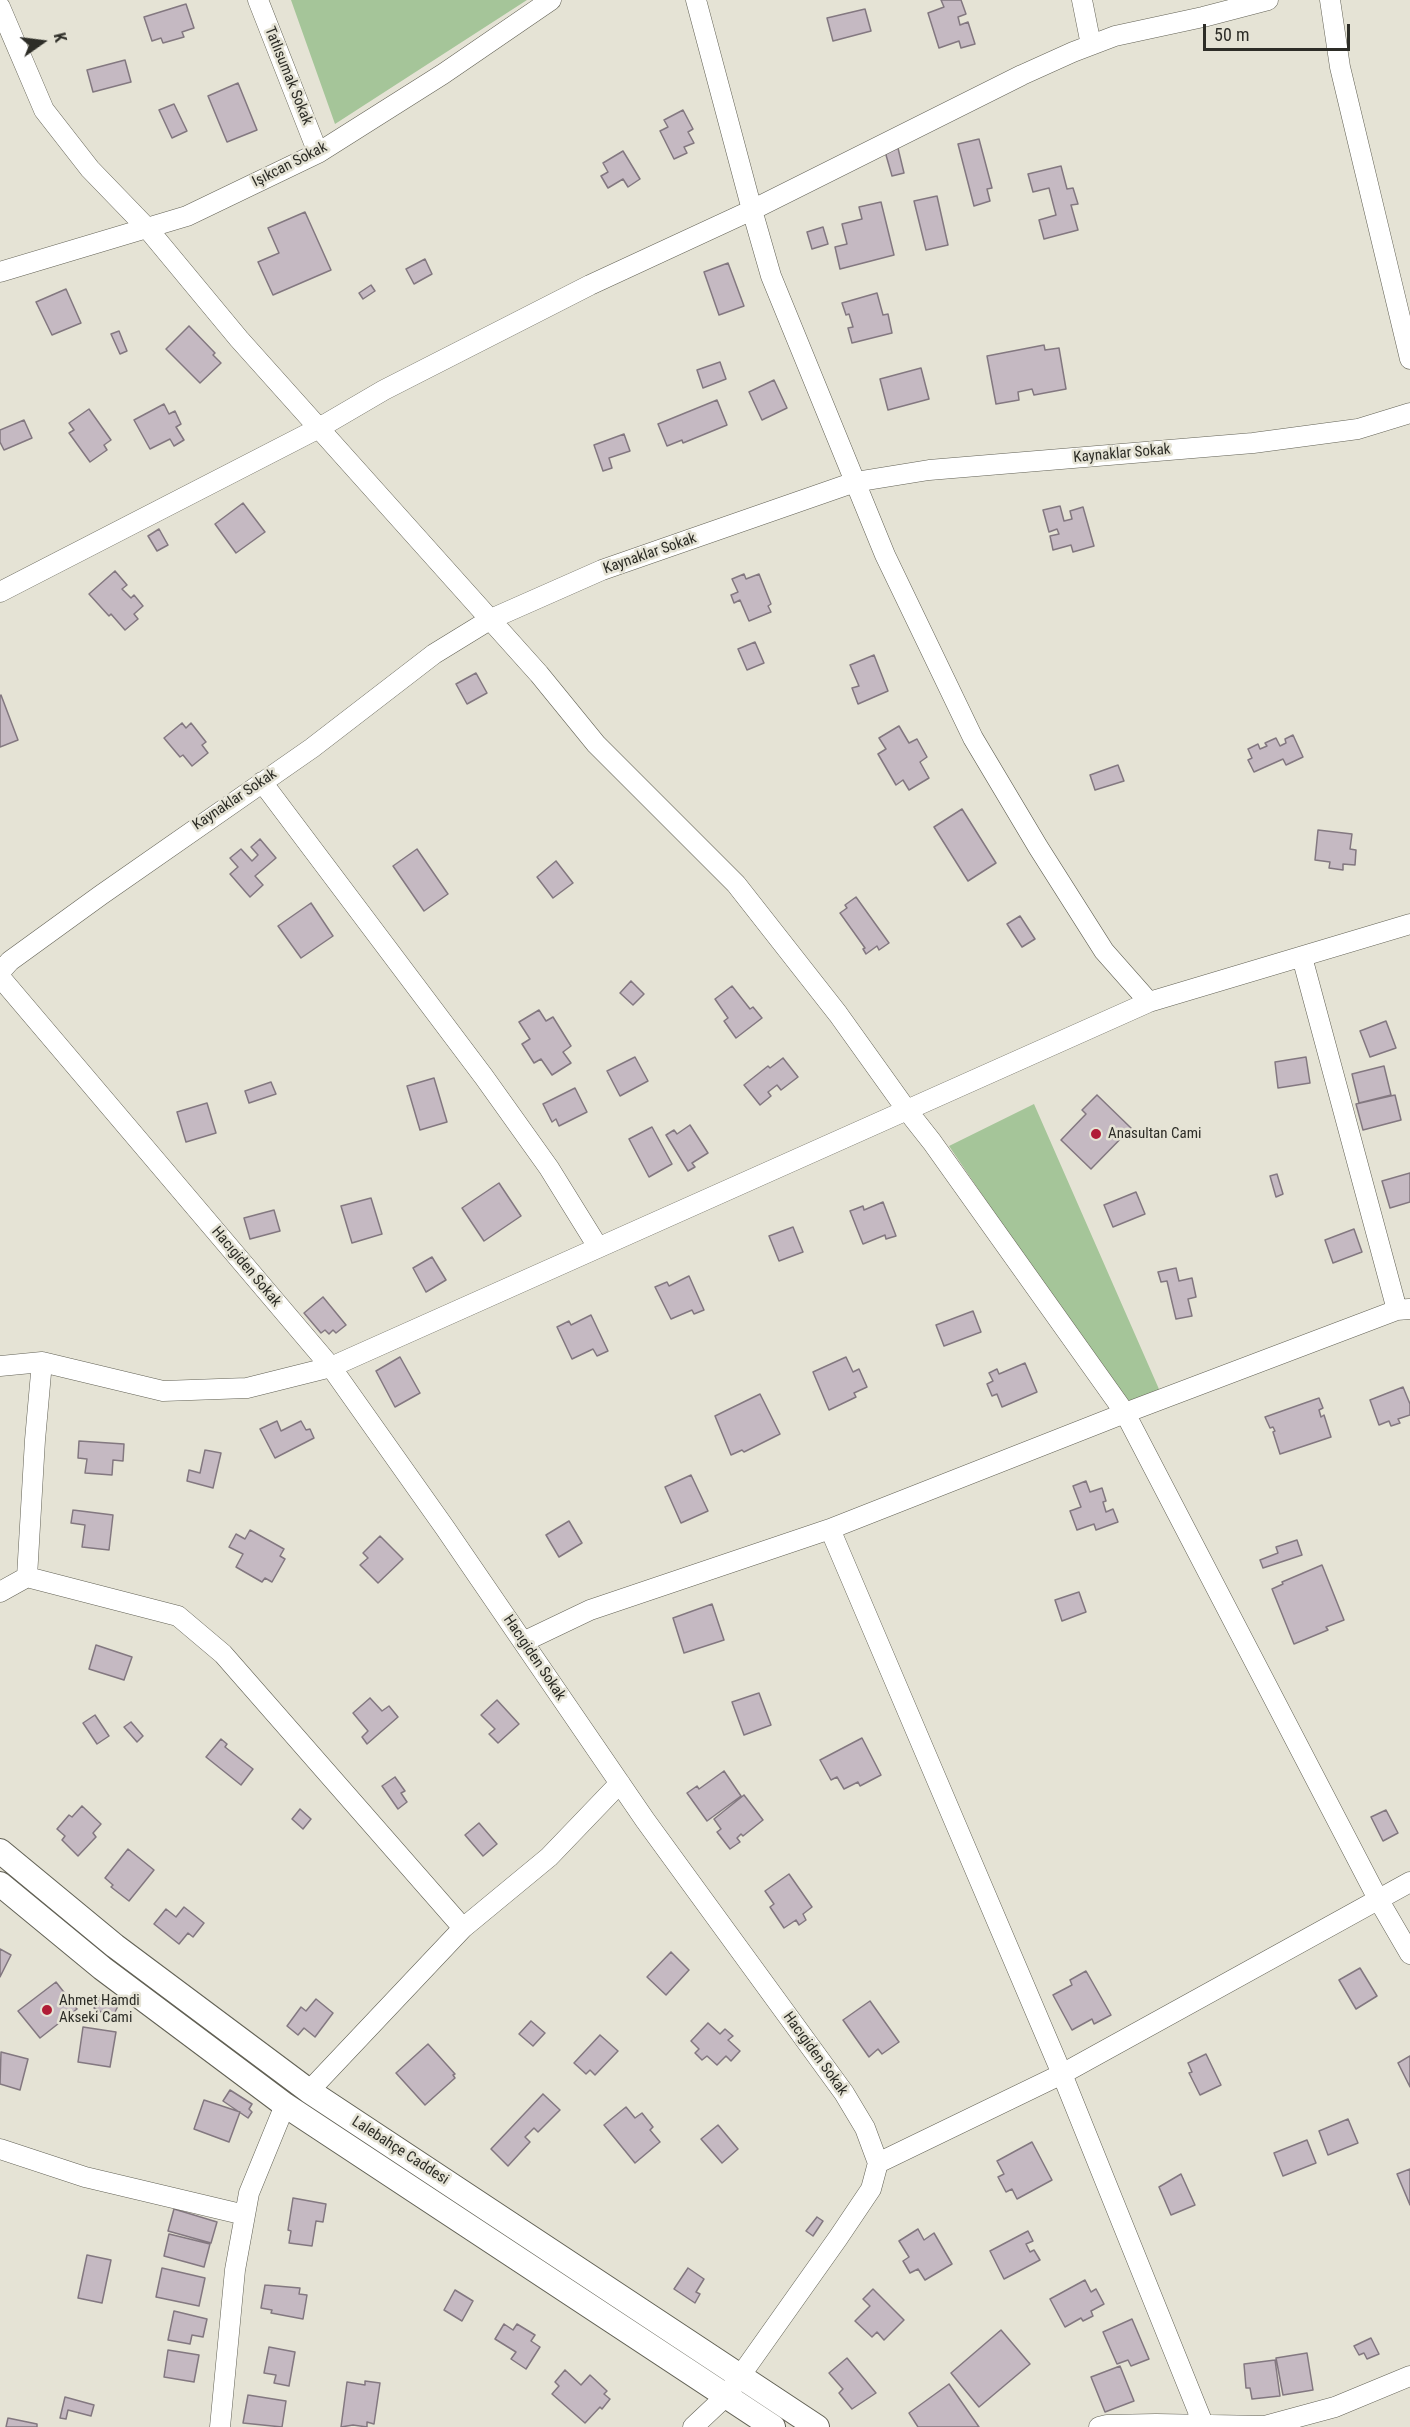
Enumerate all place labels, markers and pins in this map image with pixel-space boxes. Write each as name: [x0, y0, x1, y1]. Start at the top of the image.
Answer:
place label: Anasultan Cami: [1108, 1125, 1201, 1143]
marker: Anasultan Cami: [1089, 1127, 1103, 1141]
place label: Ahmet Hamdi Akseki Cami: [59, 1992, 140, 2027]
marker: Ahmet Hamdi Akseki Cami: [40, 2003, 54, 2017]

